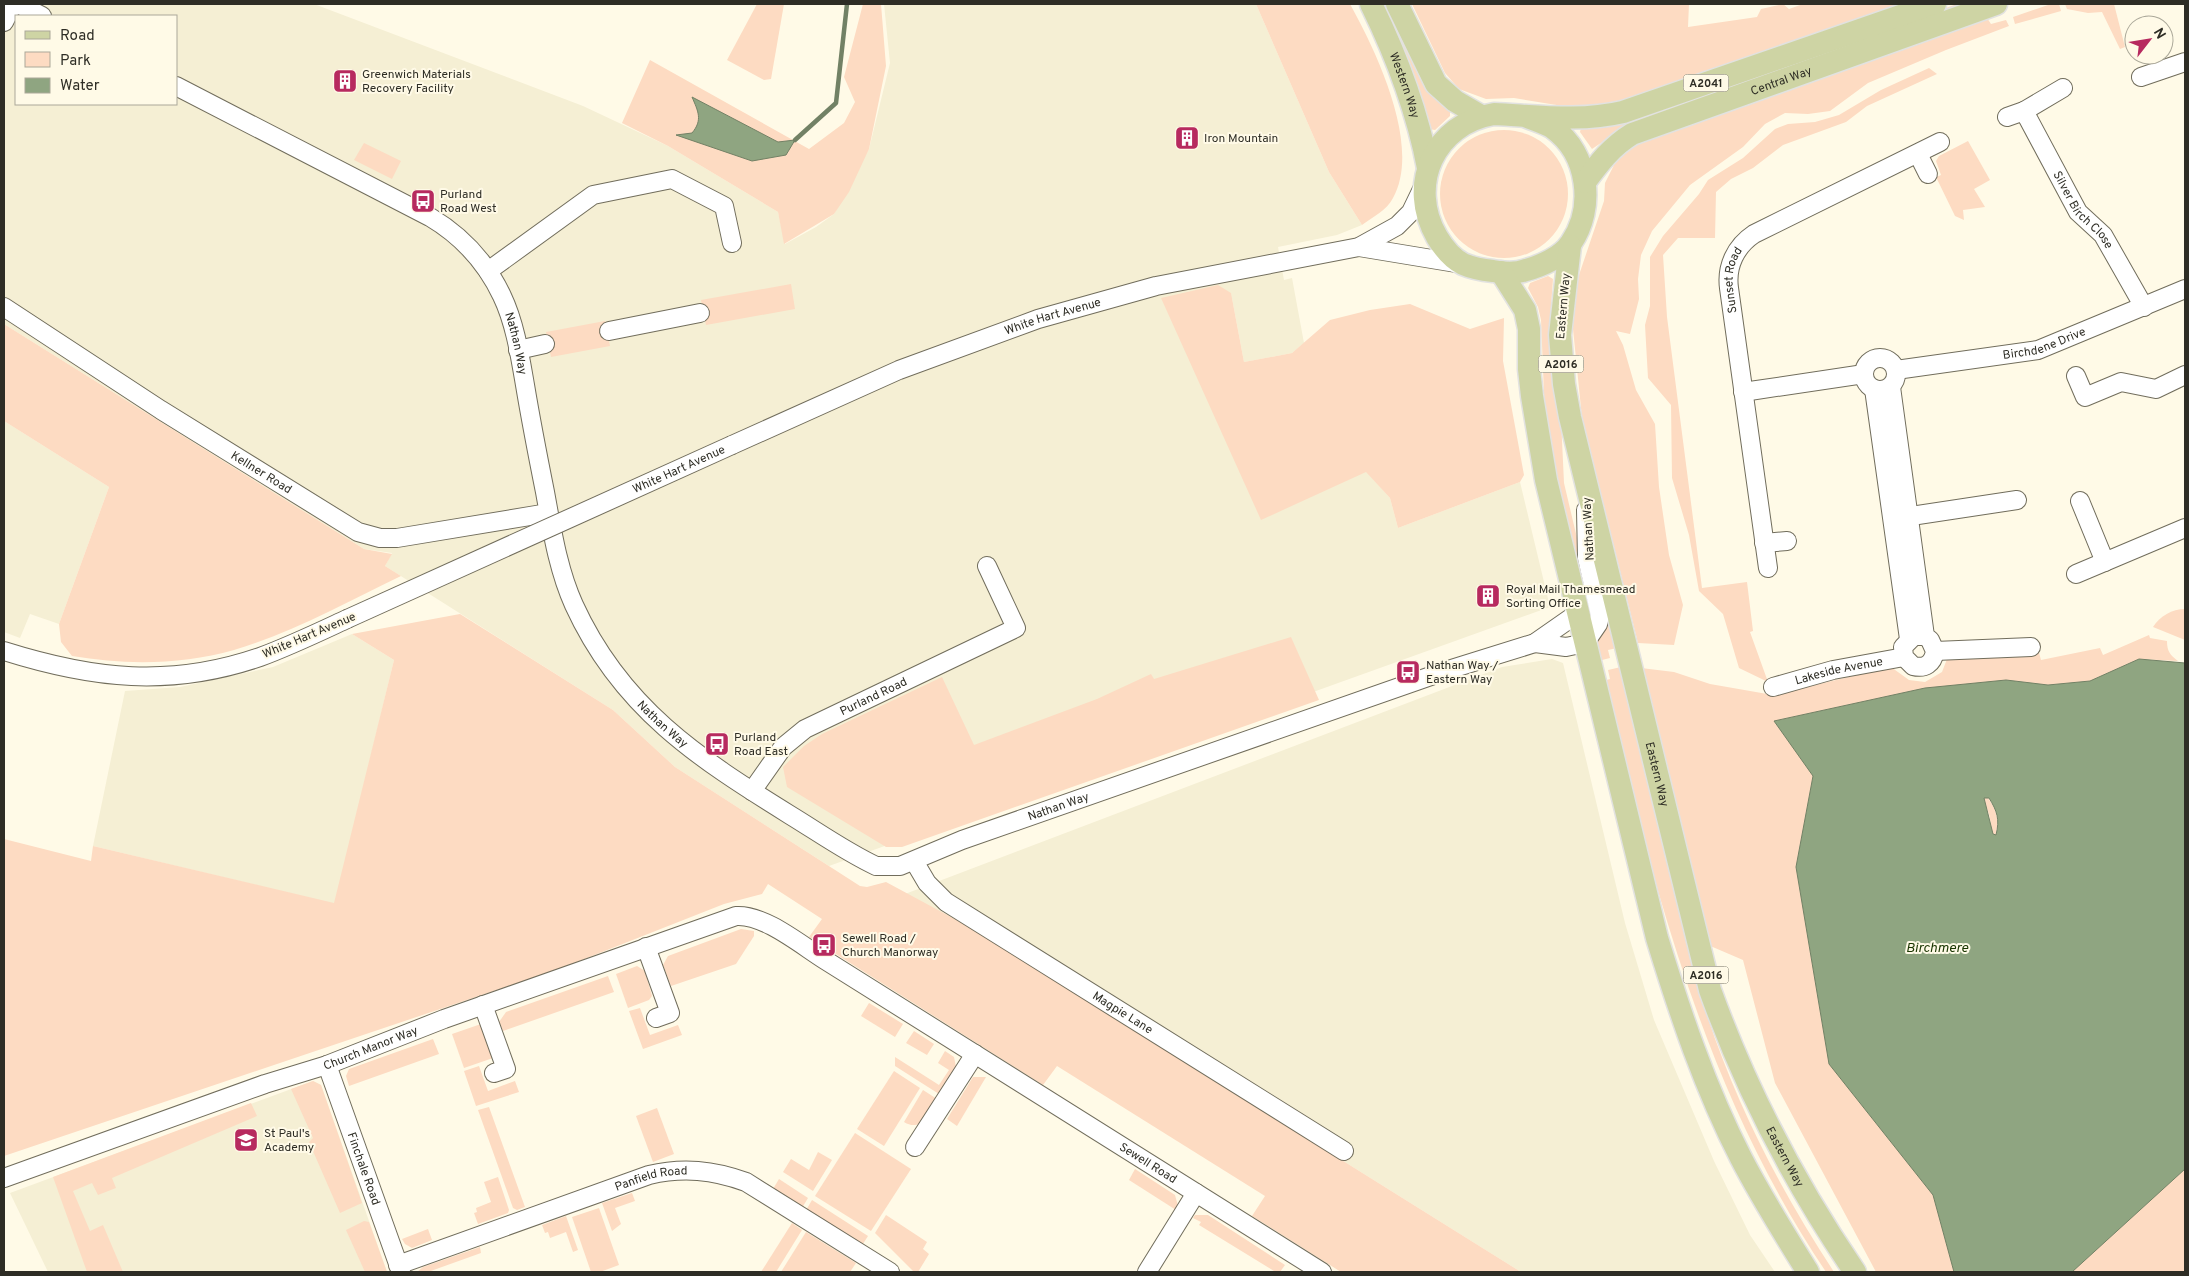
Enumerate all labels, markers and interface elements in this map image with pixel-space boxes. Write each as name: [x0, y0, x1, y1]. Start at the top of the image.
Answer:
legend: [15, 15, 178, 105]
north arrow: [2124, 15, 2174, 65]
text: N: [2149, 25, 2169, 43]
text: Road: [60, 27, 95, 46]
street label: Western Way: [1385, 50, 1423, 120]
text: Park: [60, 52, 91, 71]
street label: Central Way: [1749, 63, 1814, 100]
place label: Greenwich Materials Recovery Facility: [362, 67, 471, 97]
building icon: Greenwich Materials Recovery Facility: [332, 68, 358, 94]
road number: A2041: [1684, 75, 1728, 92]
text: Water: [60, 77, 100, 96]
building icon: Iron Mountain: [1174, 125, 1200, 151]
place label: Iron Mountain: [1204, 131, 1278, 147]
street label: Silver Birch Close: [2049, 169, 2116, 252]
place label: Purland Road West: [440, 187, 497, 217]
bus stop icon: Purland Road West: [410, 188, 436, 214]
street label: Sunset Road: [1721, 244, 1747, 314]
street label: Eastern Way: [1553, 272, 1575, 340]
street label: White Hart Avenue: [1003, 295, 1103, 340]
street label: Nathan Way: [500, 310, 530, 376]
street label: Birchdene Drive: [2002, 324, 2088, 364]
road number: A2016: [1538, 356, 1584, 372]
street label: White Hart Avenue: [630, 442, 728, 498]
street label: Kellner Road: [227, 448, 295, 498]
street label: Nathan Way: [1579, 497, 1599, 561]
place label: Royal Mail Thamesmead Sorting Office: [1506, 582, 1635, 612]
building icon: Royal Mail Thamesmead Sorting Office: [1475, 583, 1501, 609]
street label: White Hart Avenue: [260, 609, 359, 663]
street label: Lakeside Avenue: [1793, 654, 1884, 689]
place label: Nathan Way / Eastern Way: [1426, 658, 1498, 688]
bus stop icon: Nathan Way / Eastern Way: [1395, 659, 1421, 685]
street label: Purland Road: [837, 674, 910, 720]
street label: Nathan Way: [633, 698, 691, 752]
place label: Purland Road East: [734, 730, 788, 760]
bus stop icon: Purland Road East: [704, 731, 730, 757]
street label: Eastern Way: [1641, 740, 1672, 809]
street label: Nathan Way: [1026, 789, 1091, 825]
place label: Sewell Road / Church Manorway: [842, 931, 938, 961]
bus stop icon: Sewell Road / Church Manorway: [811, 932, 837, 958]
water label: Birchmere: [1906, 940, 1969, 957]
road number: A2016: [1684, 966, 1728, 984]
street label: Magpie Lane: [1089, 989, 1156, 1038]
street label: Church Manor Way: [321, 1023, 421, 1075]
street label: Eastern Way: [1761, 1124, 1807, 1190]
place label: St Paul's Academy: [264, 1126, 314, 1156]
school or university icon: St Paul's Academy: [233, 1127, 259, 1153]
street label: Finchale Road: [343, 1130, 383, 1207]
street label: Sewell Road: [1116, 1140, 1180, 1188]
street label: Panfield Road: [613, 1164, 687, 1196]

